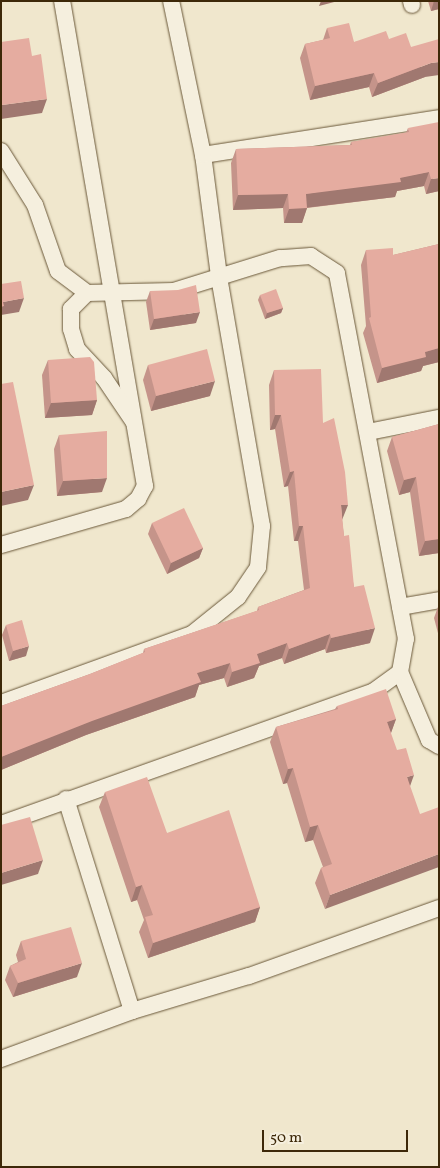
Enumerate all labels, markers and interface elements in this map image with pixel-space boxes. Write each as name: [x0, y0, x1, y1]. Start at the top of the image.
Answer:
scale bar: [265, 1120, 411, 1152]
text: 50 m: [270, 1128, 302, 1149]

